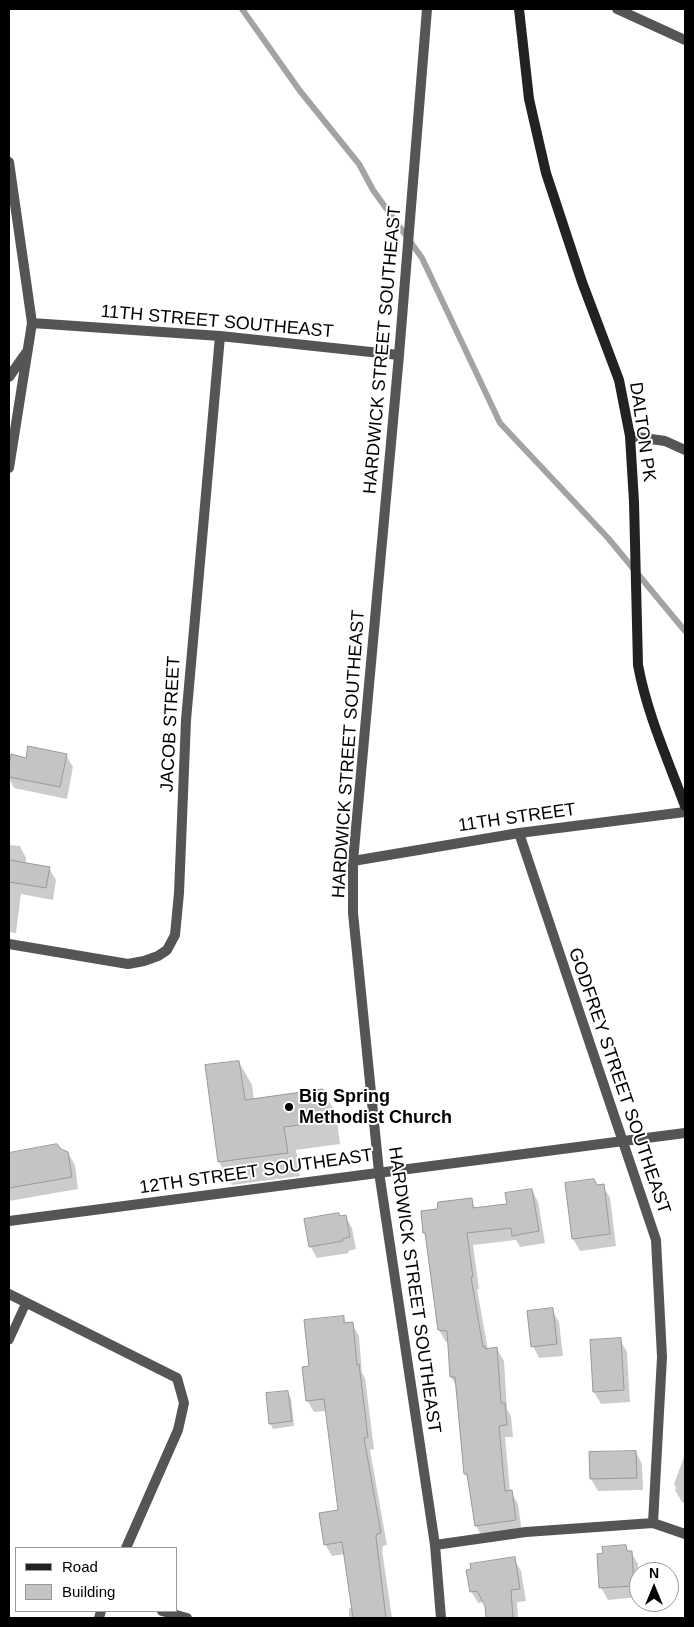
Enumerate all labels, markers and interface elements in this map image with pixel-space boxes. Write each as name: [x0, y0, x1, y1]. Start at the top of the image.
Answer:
street label: HARDWICK STREET SOUTHEAST: [360, 205, 406, 495]
street label: 11TH STREET SOUTHEAST: [100, 301, 334, 343]
street label: DALTON PK: [624, 381, 660, 483]
street label: HARDWICK STREET SOUTHEAST: [328, 609, 370, 899]
street label: JACOB STREET: [157, 656, 185, 792]
street label: 11TH STREET: [457, 799, 577, 837]
street label: GODFREY STREET SOUTHEAST: [563, 945, 675, 1217]
place label: Big Spring Methodist Church: [299, 1086, 452, 1128]
marker: Big Spring Methodist Church: [283, 1101, 295, 1113]
street label: 12TH STREET SOUTHEAST: [138, 1145, 374, 1199]
street label: HARDWICK STREET SOUTHEAST: [383, 1145, 445, 1435]
legend: [15, 1547, 178, 1612]
text: Road: [62, 1558, 98, 1575]
north arrow: [629, 1562, 679, 1612]
text: N: [649, 1565, 659, 1581]
text: Building: [62, 1583, 115, 1600]

